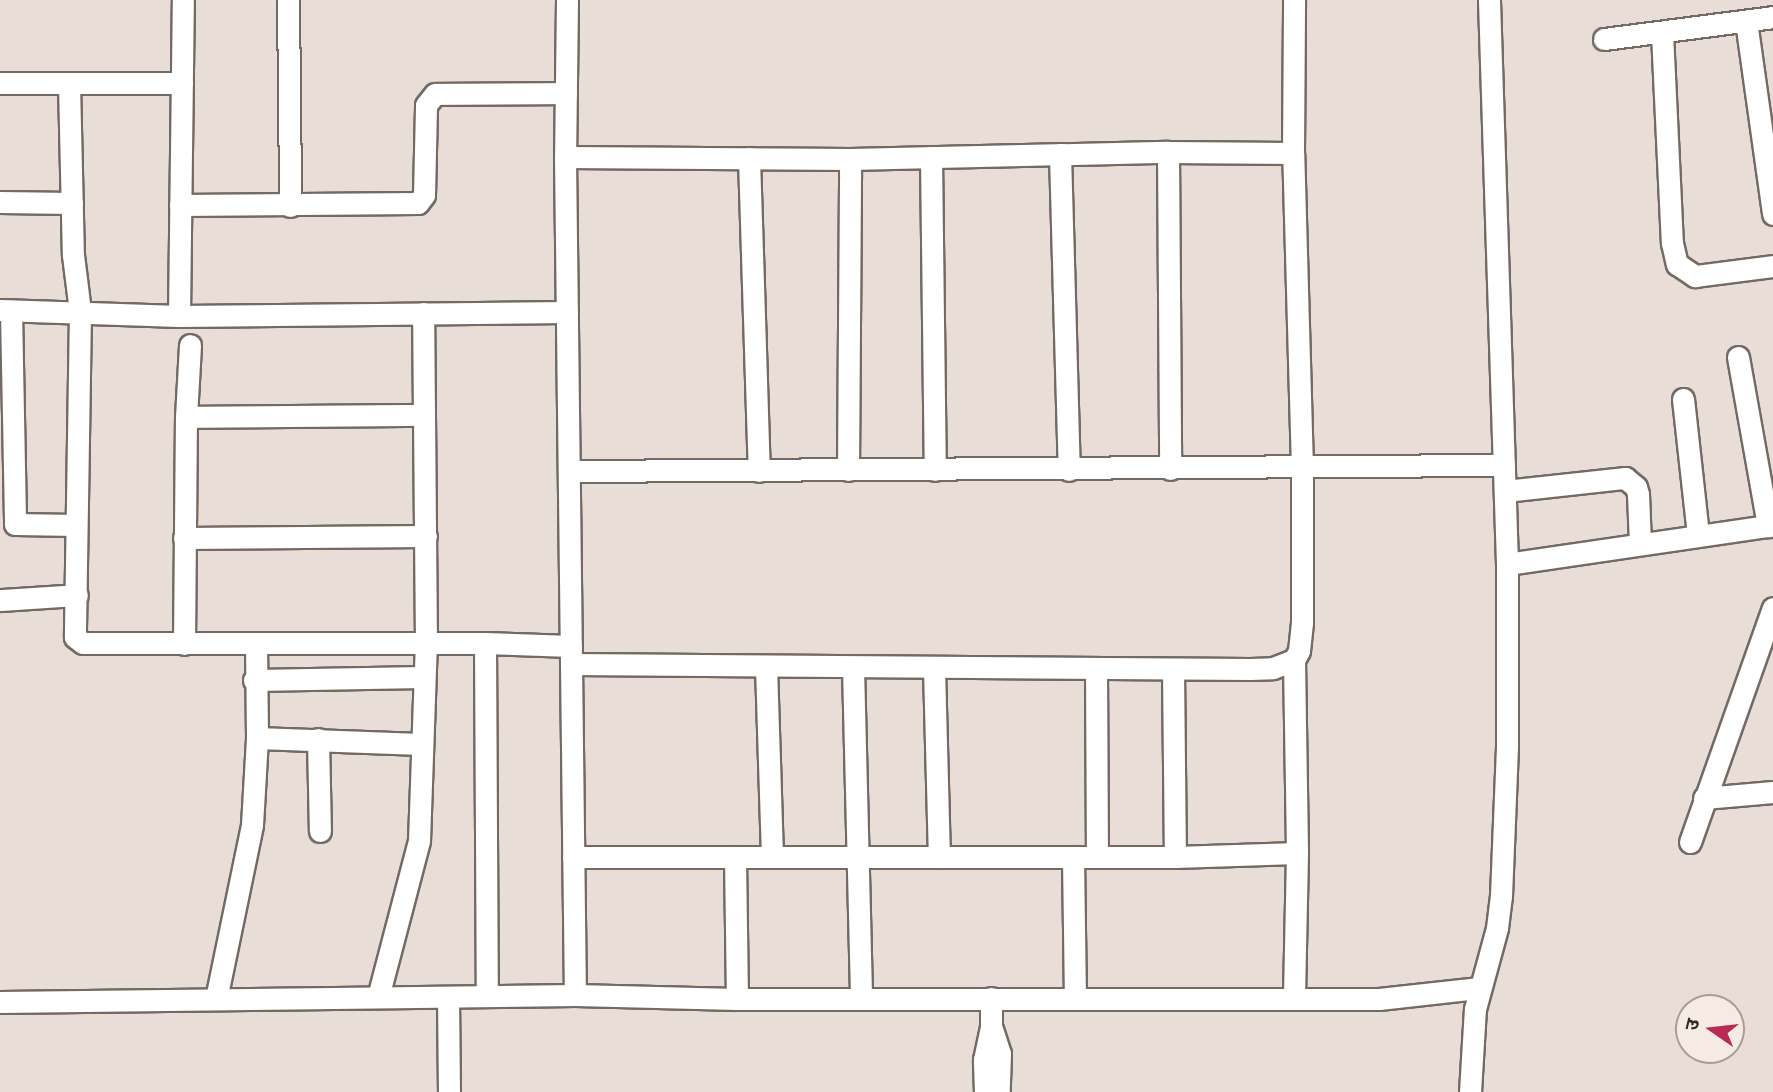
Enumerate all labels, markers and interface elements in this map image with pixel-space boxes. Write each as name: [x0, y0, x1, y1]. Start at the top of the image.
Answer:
north arrow: [1675, 994, 1745, 1064]
text: उ: [1680, 1016, 1704, 1032]

